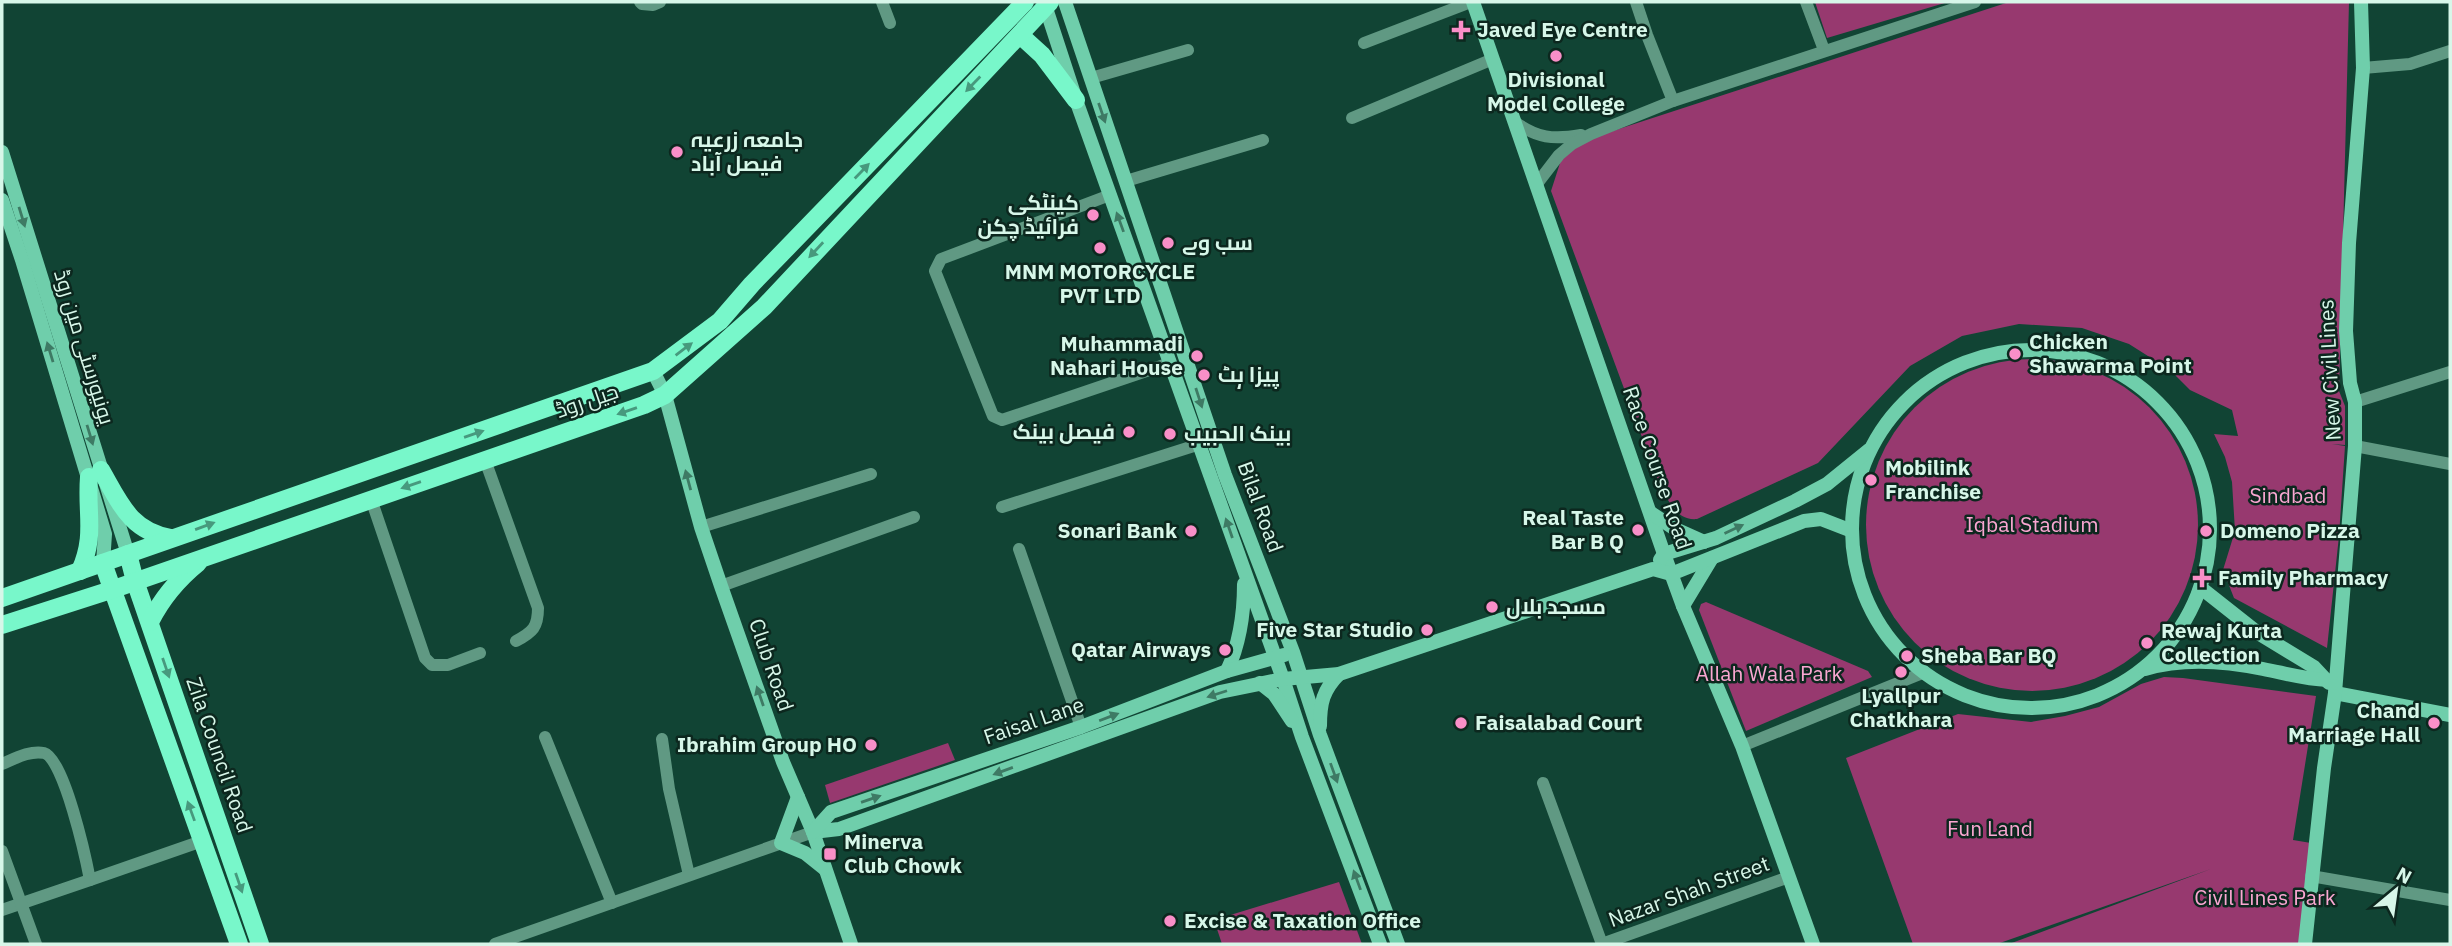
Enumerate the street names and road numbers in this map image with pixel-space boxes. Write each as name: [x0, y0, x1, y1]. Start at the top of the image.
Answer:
street label: یونیورسٹی مین روڈ: [48, 266, 122, 428]
street label: New Civil Lines: [2311, 299, 2347, 441]
street label: جیل روڈ: [552, 376, 622, 424]
street label: Race Course Road: [1617, 382, 1699, 553]
street label: Bilal Road: [1232, 457, 1290, 556]
street label: Club Road: [743, 615, 801, 715]
street label: Zila Council Road: [180, 673, 260, 836]
street label: Faisal Lane: [980, 690, 1088, 750]
street label: Nazar Shah Street: [1604, 849, 1773, 933]

